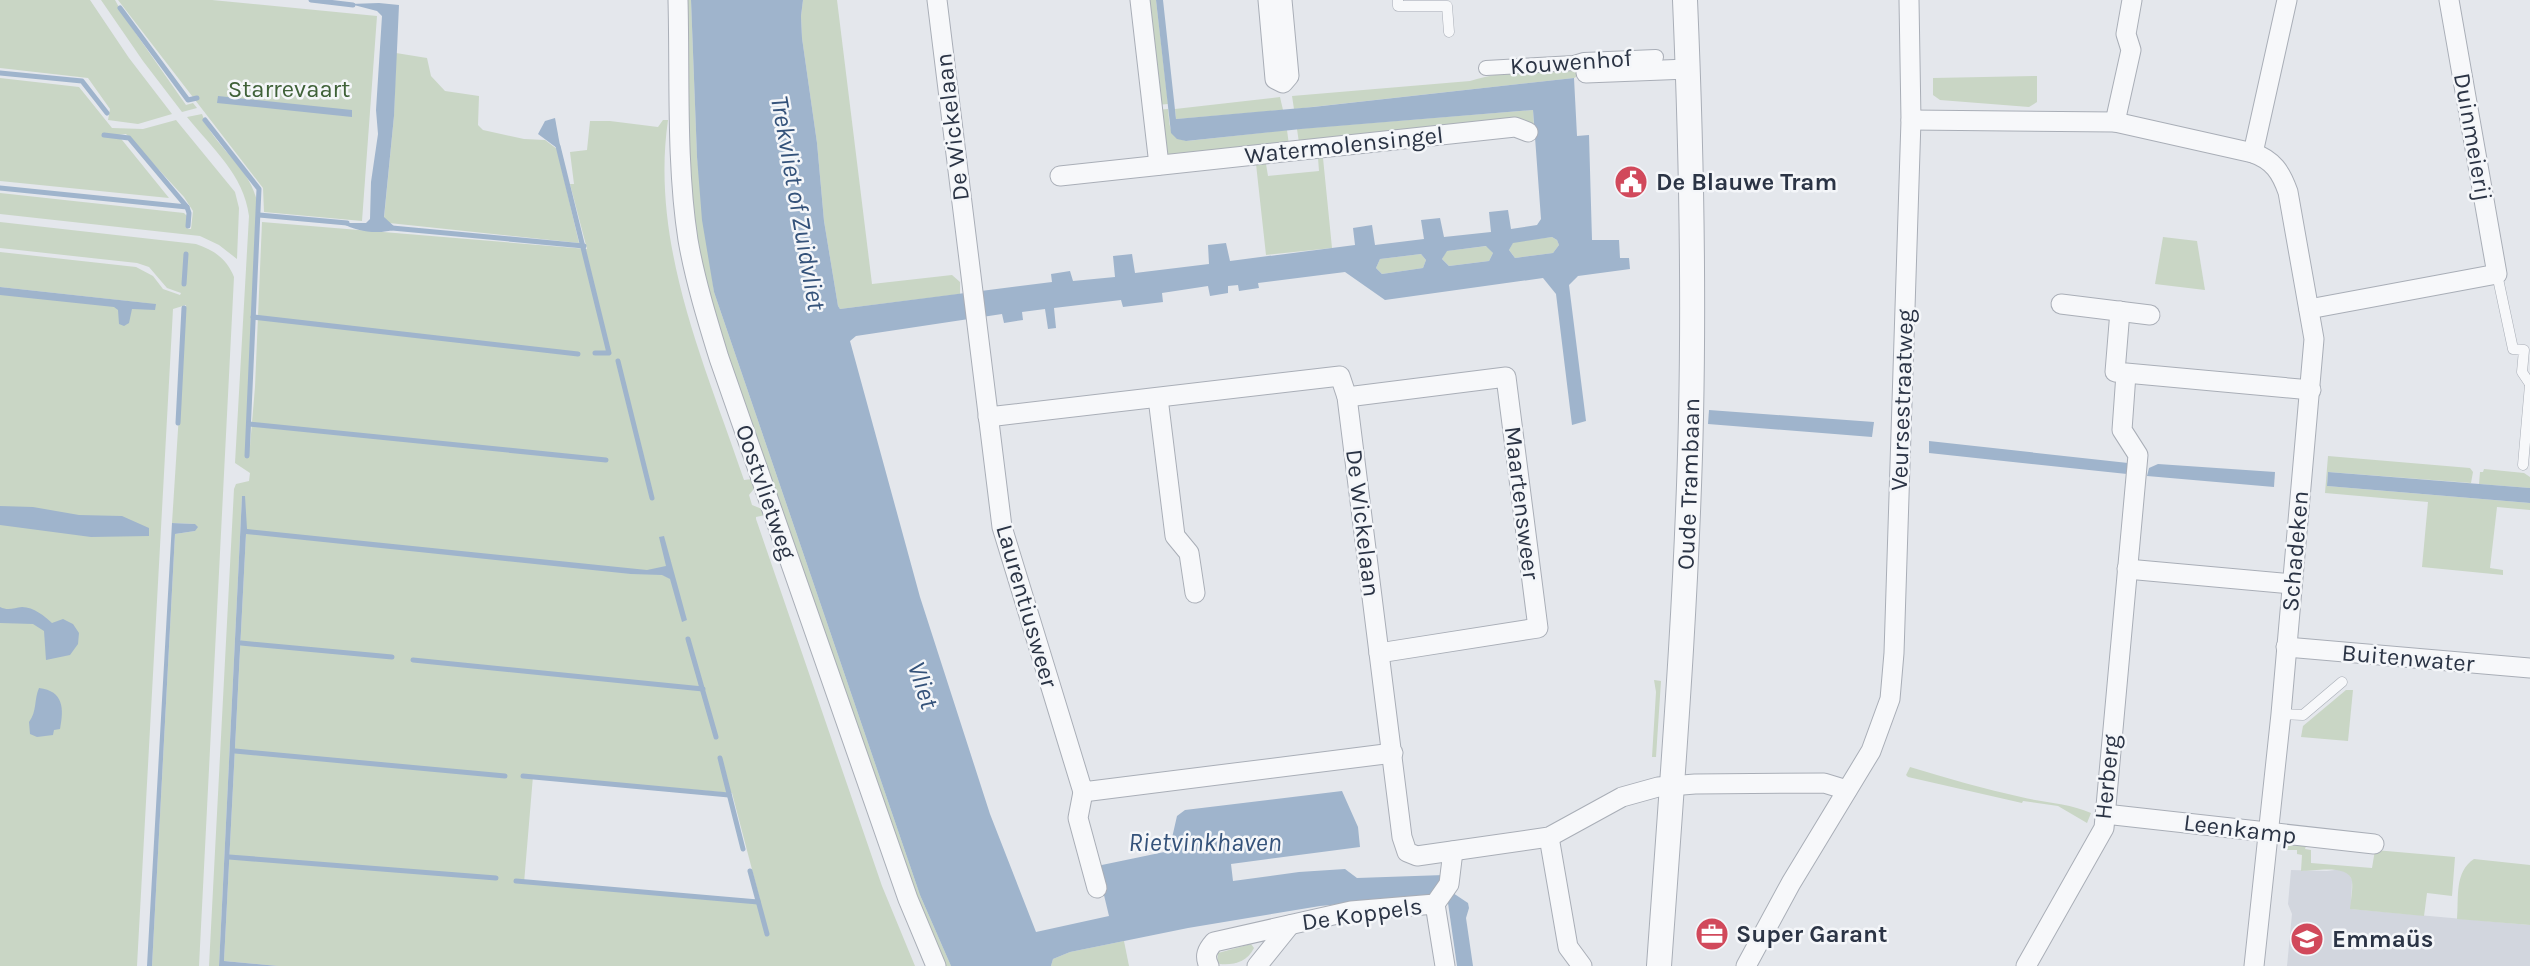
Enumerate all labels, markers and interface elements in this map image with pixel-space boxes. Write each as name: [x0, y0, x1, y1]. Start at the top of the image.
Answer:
street label: Kouwenhof: [1509, 44, 1634, 80]
street label: De Wickelaan: [929, 52, 975, 202]
street label: Duinmeierij: [2448, 71, 2498, 203]
park label: Starrevaart: [228, 75, 350, 103]
water label: Trekvliet of Zuidvliet: [764, 93, 832, 314]
street label: Watermolensingel: [1243, 121, 1445, 169]
public building icon: De Blauwe Tram: [1612, 163, 1650, 201]
place label: De Blauwe Tram: [1656, 168, 1837, 196]
street label: Veursestraatweg: [1885, 308, 1919, 492]
street label: Oude Trambaan: [1671, 398, 1705, 571]
street label: Oostvlietweg: [730, 421, 802, 564]
street label: Maartensweer: [1499, 425, 1545, 582]
street label: De Wickelaan: [1340, 448, 1386, 598]
street label: Schadeken: [2276, 489, 2314, 613]
street label: Laurentiusweer: [990, 521, 1064, 691]
street label: Buitenwater: [2341, 638, 2476, 678]
water label: Vliet: [901, 658, 945, 714]
street label: Herberg: [2089, 733, 2125, 821]
street label: Leenkamp: [2182, 808, 2298, 850]
water label: Rietvinkhaven: [1128, 827, 1282, 858]
street label: De Koppels: [1300, 892, 1424, 936]
office icon: Super Garant: [1693, 915, 1731, 953]
place label: Super Garant: [1736, 920, 1887, 948]
school or university icon: Emmaüs: [2288, 920, 2326, 958]
place label: Emmaüs: [2332, 925, 2433, 953]

